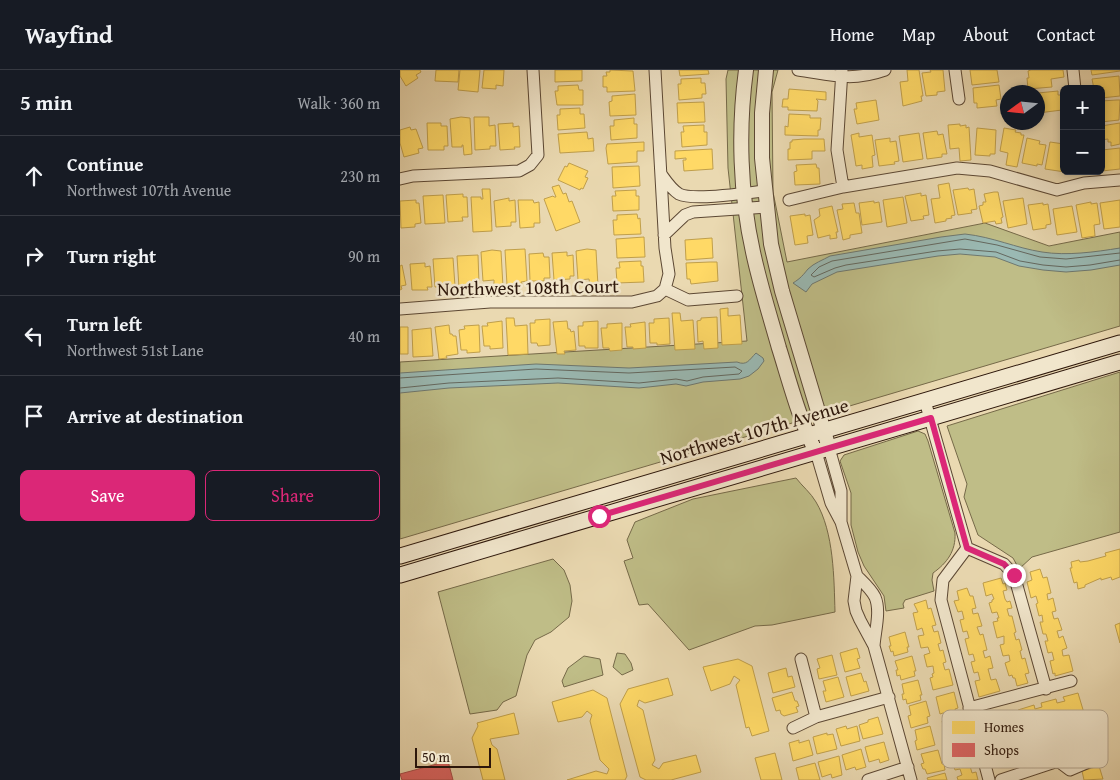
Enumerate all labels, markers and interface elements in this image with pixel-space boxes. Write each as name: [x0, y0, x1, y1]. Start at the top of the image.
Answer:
text: Wayfind: [25, 17, 113, 52]
text: Home: [830, 21, 874, 48]
text: Map: [902, 21, 935, 48]
text: About: [963, 21, 1009, 48]
text: Contact: [1037, 21, 1095, 48]
north arrow: [1000, 85, 1045, 130]
map controls: [1060, 85, 1105, 175]
button: +: [1060, 85, 1105, 130]
text: 5 min: [20, 87, 72, 118]
text: Walk · 360 m: [297, 91, 380, 115]
button: −: [1060, 130, 1105, 175]
text: Continue: [67, 150, 144, 178]
icon: ahead: [20, 162, 48, 190]
text: 230 m: [340, 164, 380, 188]
text: Northwest 107th Avenue: [67, 178, 231, 202]
icon: right: [20, 242, 48, 270]
text: Turn right: [67, 242, 156, 270]
text: 90 m: [348, 244, 380, 268]
street label: Northwest 108th Court: [437, 271, 619, 303]
text: Turn left: [67, 310, 142, 338]
icon: left: [20, 322, 48, 350]
text: 40 m: [348, 324, 380, 348]
text: Northwest 51st Lane: [67, 338, 204, 362]
street label: Northwest 107th Avenue: [656, 391, 852, 471]
icon: arrive: [20, 402, 48, 430]
text: Arrive at destination: [67, 402, 243, 430]
button: Save: [20, 470, 195, 521]
button: Share: [205, 470, 380, 521]
route start: [588, 505, 611, 528]
route end: [1003, 564, 1026, 587]
legend: [942, 710, 1108, 768]
text: Homes: [984, 717, 1024, 737]
text: Shops: [984, 740, 1019, 760]
scale bar: [415, 745, 491, 768]
text: 50 m: [422, 747, 450, 767]

